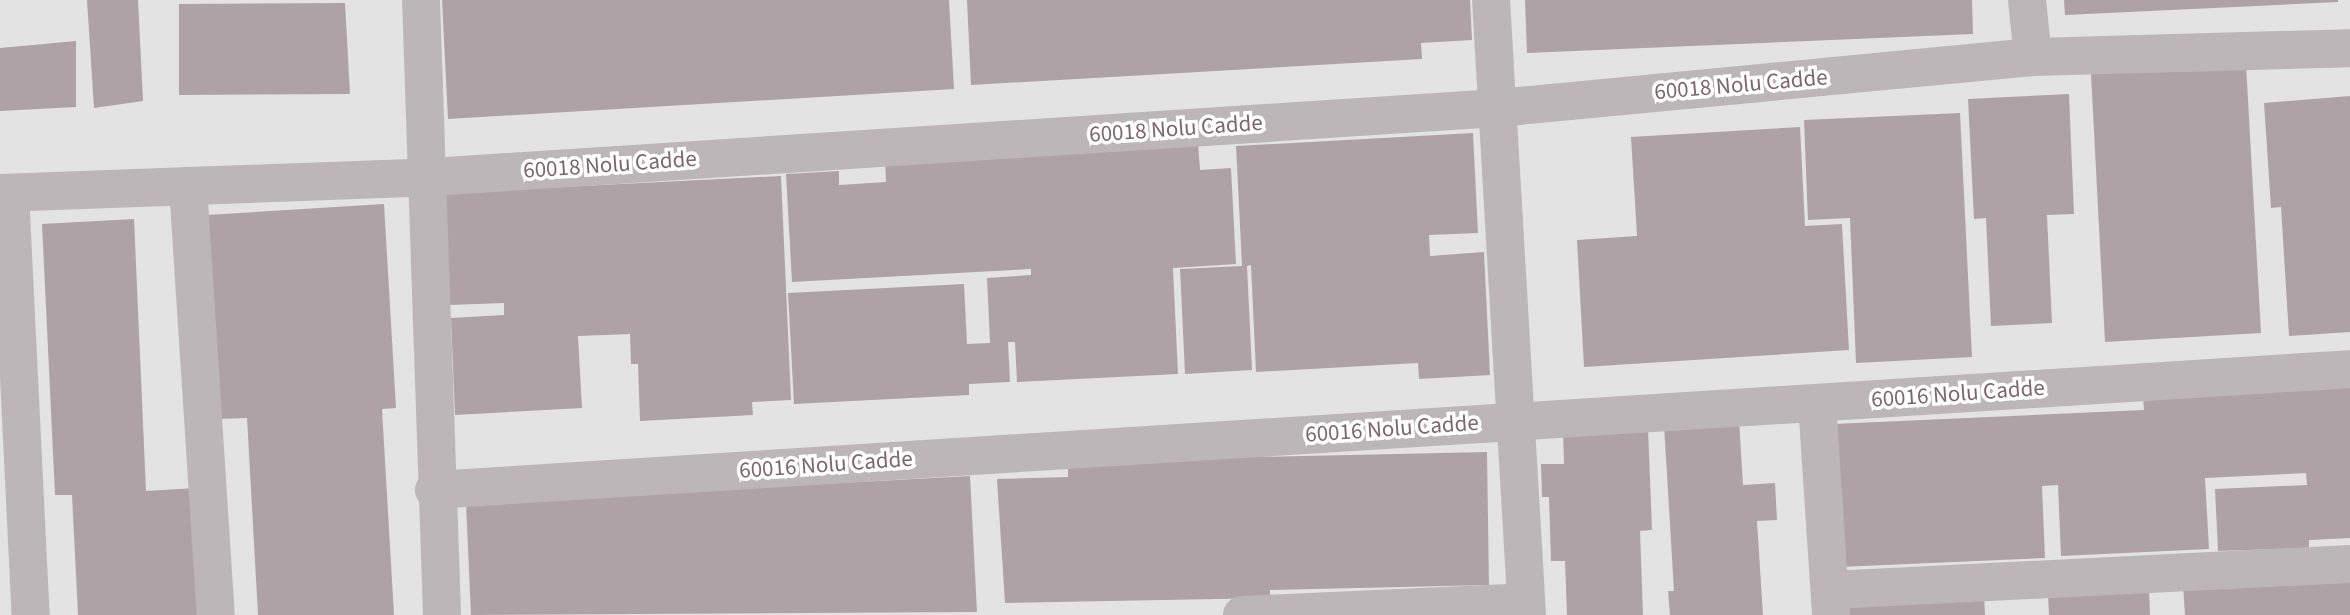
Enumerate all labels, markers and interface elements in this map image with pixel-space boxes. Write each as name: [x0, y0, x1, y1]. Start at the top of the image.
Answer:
street label: 60018 Nolu Cadde: [1653, 64, 1829, 106]
street label: 60018 Nolu Cadde: [1088, 109, 1264, 149]
street label: 60018 Nolu Cadde: [522, 145, 698, 185]
street label: 60016 Nolu Cadde: [1870, 374, 2046, 414]
street label: 60016 Nolu Cadde: [1304, 409, 1480, 449]
street label: 60016 Nolu Cadde: [738, 445, 914, 485]

